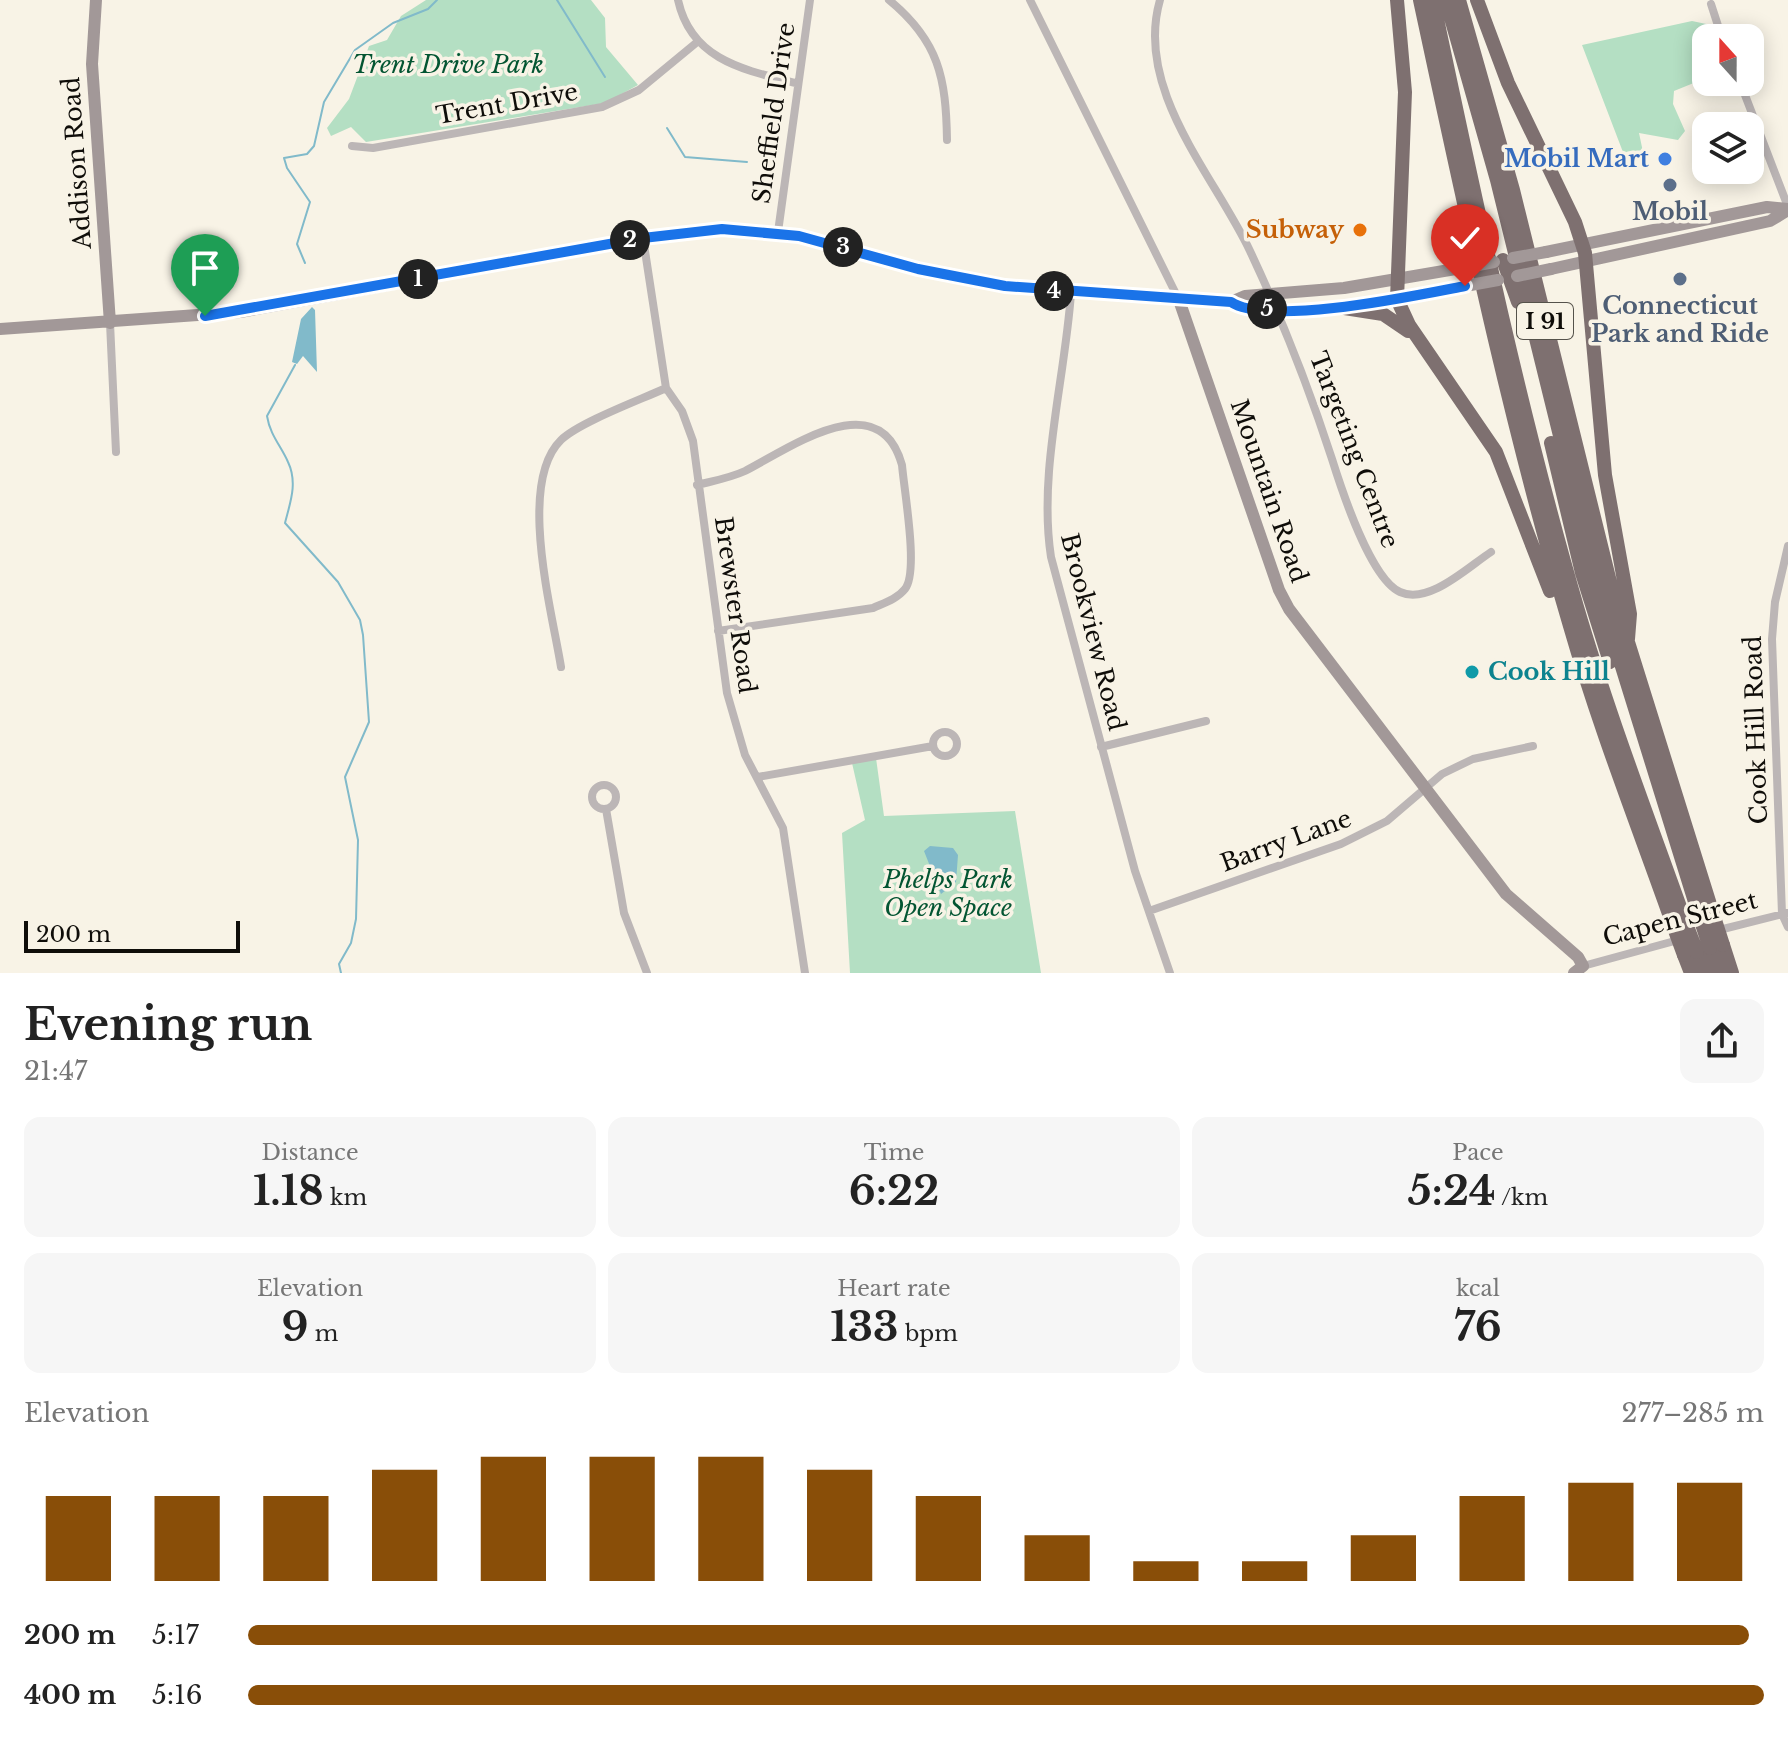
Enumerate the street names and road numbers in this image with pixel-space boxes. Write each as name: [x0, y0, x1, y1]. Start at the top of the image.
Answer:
street label: Sheffield Drive: [746, 21, 801, 205]
street label: Addison Road: [56, 76, 97, 251]
street label: Trent Drive: [434, 77, 580, 130]
road number: I 91: [1517, 303, 1573, 339]
street label: Targeting Centre: [1304, 348, 1405, 552]
street label: Mountain Road: [1225, 396, 1314, 586]
street label: Brewster Road: [709, 515, 762, 695]
street label: Brookview Road: [1055, 530, 1132, 734]
street label: Cook Hill Road: [1738, 635, 1773, 825]
street label: Barry Lane: [1216, 803, 1355, 878]
street label: Capen Street: [1600, 885, 1760, 952]

